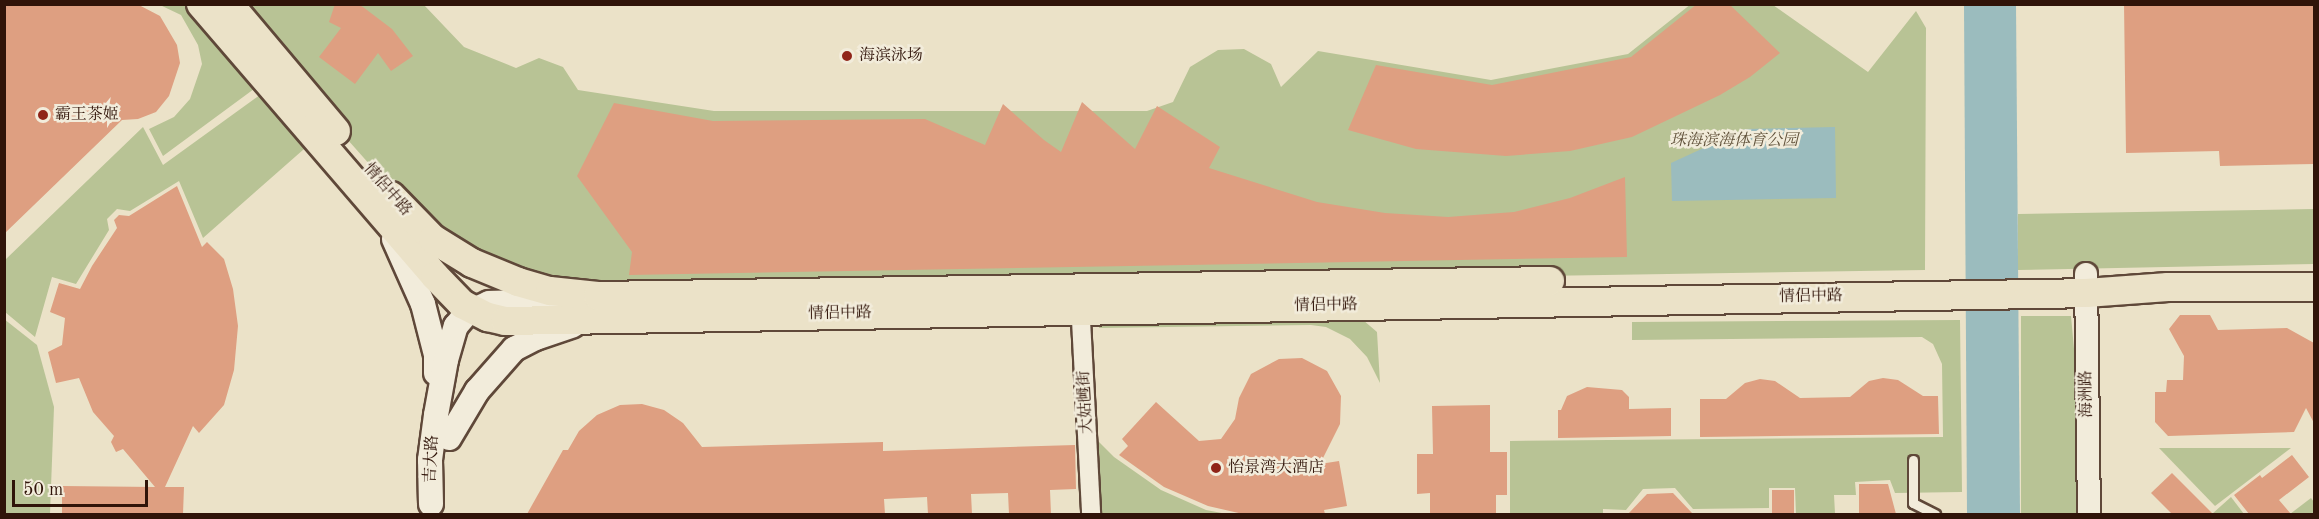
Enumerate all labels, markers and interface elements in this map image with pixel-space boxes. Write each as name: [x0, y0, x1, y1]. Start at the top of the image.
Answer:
place label: 海滨泳场: [859, 46, 923, 66]
marker: 海滨泳场: [840, 49, 854, 63]
place label: 霸王茶姬: [55, 105, 119, 125]
marker: 霸王茶姬: [36, 108, 50, 122]
park label: 珠海滨海体育公园: [1670, 131, 1798, 151]
street label: 情侶中路: [359, 160, 415, 220]
street label: 情侣中路: [1779, 287, 1843, 307]
street label: 情侣中路: [1294, 296, 1358, 316]
street label: 情侣中路: [808, 304, 872, 324]
street label: 大姑乸街: [1075, 370, 1097, 434]
street label: 海洲路: [2077, 370, 2097, 418]
street label: 吉大路: [421, 435, 443, 483]
place label: 怡景湾大酒店: [1228, 458, 1324, 478]
marker: 怡景湾大酒店: [1209, 461, 1223, 475]
scale bar: [15, 468, 152, 506]
text: 50 m: [23, 481, 63, 499]

